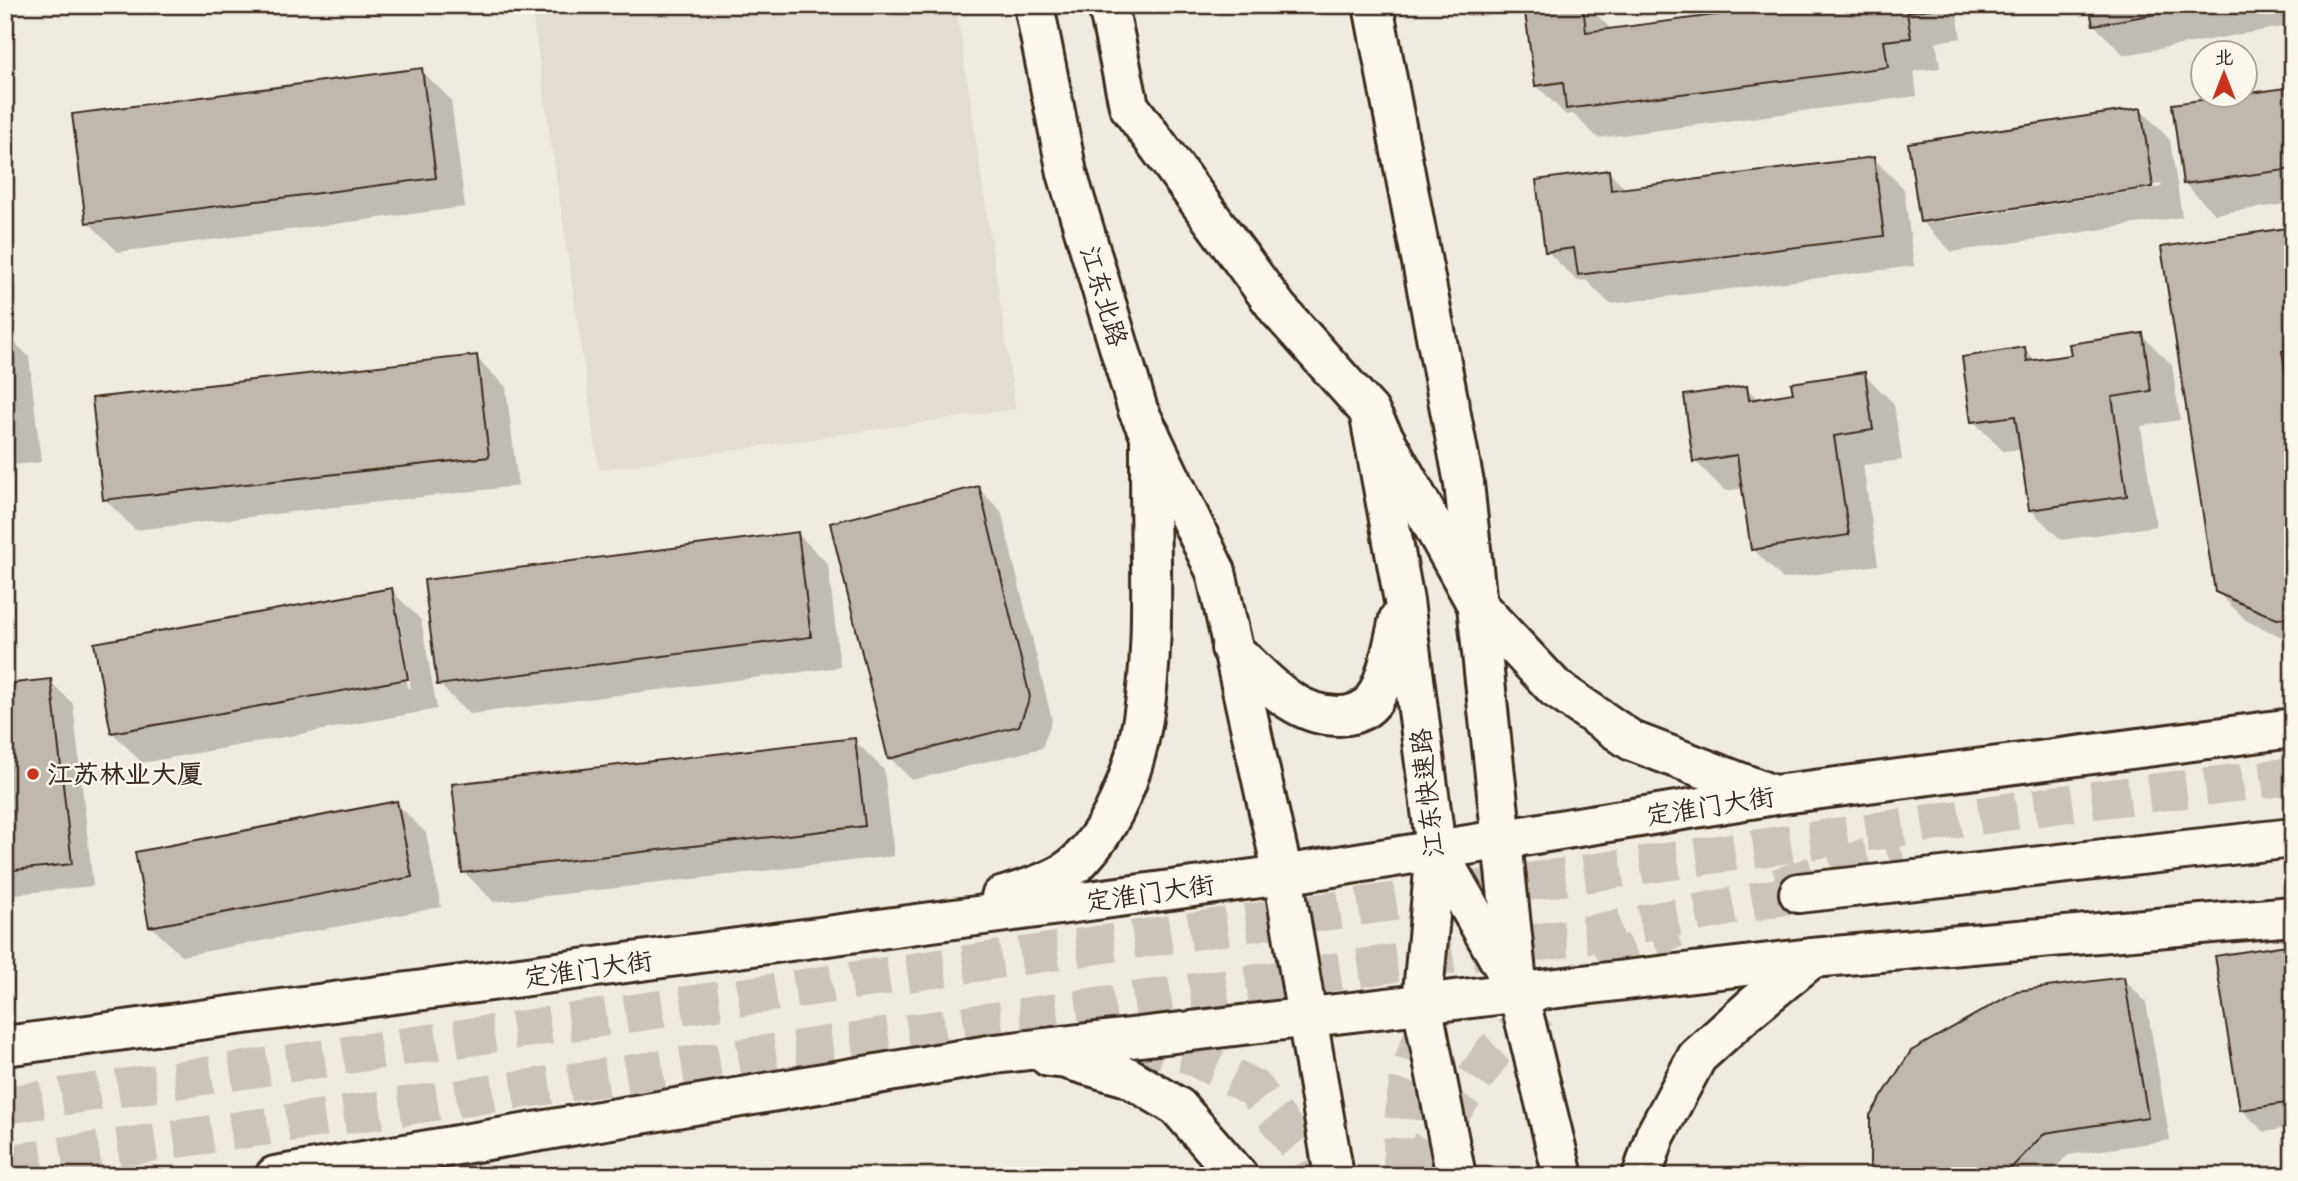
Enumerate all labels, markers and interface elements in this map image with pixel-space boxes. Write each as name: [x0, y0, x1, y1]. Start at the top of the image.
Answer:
north arrow: [2190, 38, 2260, 108]
text: 北: [2214, 44, 2234, 70]
street label: 江东北路: [1073, 241, 1136, 351]
street label: 江东快速路: [1402, 727, 1451, 860]
place label: 江苏林业大厦: [47, 756, 203, 791]
marker: 江苏林业大厦: [25, 766, 41, 782]
street label: 定淮门大街: [1643, 778, 1777, 833]
street label: 定淮门大街: [1083, 866, 1217, 919]
street label: 定淮门大街: [521, 942, 655, 995]

